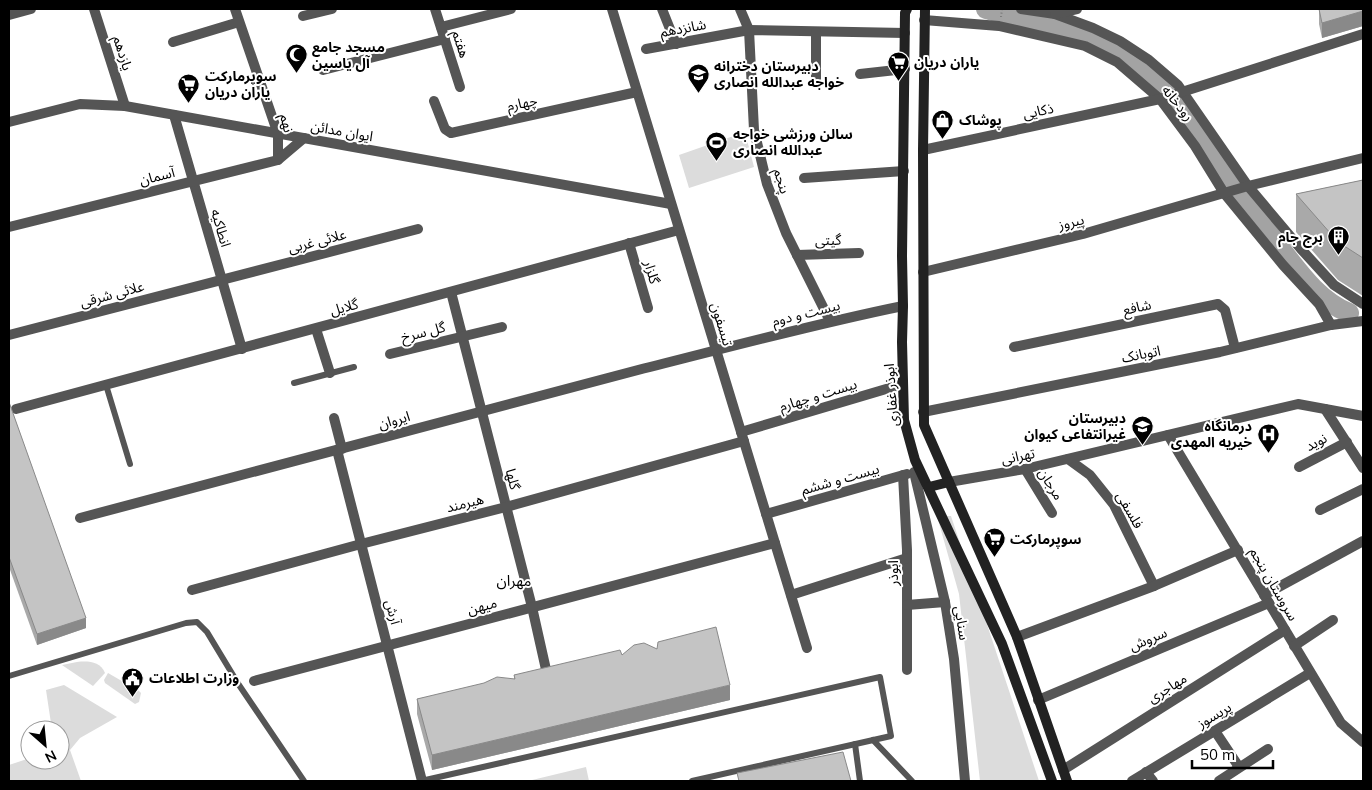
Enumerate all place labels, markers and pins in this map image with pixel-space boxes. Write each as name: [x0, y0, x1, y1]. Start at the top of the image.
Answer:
place label: مسجد جامع آل یاسین: [312, 38, 385, 72]
mosque icon: مسجد جامع آل یاسین: [284, 43, 308, 74]
supermarket icon: یاران دریان: [886, 50, 910, 81]
place label: یاران دریان: [914, 53, 979, 71]
place label: دبیرستان دخترانه خواجه عبدالله انصاری: [714, 57, 844, 91]
school or university icon: دبیرستان دخترانه خواجه عبدالله انصاری: [686, 62, 710, 93]
place label: سوپرمارکت یاران دریان: [205, 67, 277, 101]
supermarket icon: سوپرمارکت یاران دریان: [177, 72, 201, 103]
shop icon: پوشاک: [931, 108, 955, 139]
place label: پوشاک: [959, 111, 1002, 130]
place label: سالن ورزشی خواجه عبدالله انصاری: [733, 125, 853, 159]
sports icon: سالن ورزشی خواجه عبدالله انصاری: [705, 130, 729, 161]
building icon: برج جام: [1327, 225, 1351, 256]
place label: برج جام: [1278, 228, 1323, 248]
place label: دبیرستان غیرانتفاعی کیوان: [1024, 409, 1126, 443]
school or university icon: دبیرستان غیرانتفاعی کیوان: [1130, 414, 1154, 445]
place label: درمانگاه خیریه المهدی: [1171, 417, 1252, 451]
hospital icon: درمانگاه خیریه المهدی: [1256, 422, 1280, 453]
supermarket icon: سوپرمارکت: [982, 527, 1006, 558]
place label: سوپرمارکت: [1010, 530, 1082, 549]
public building icon: وزارت اطلاعات: [121, 666, 145, 697]
place label: وزارت اطلاعات: [149, 669, 239, 687]

